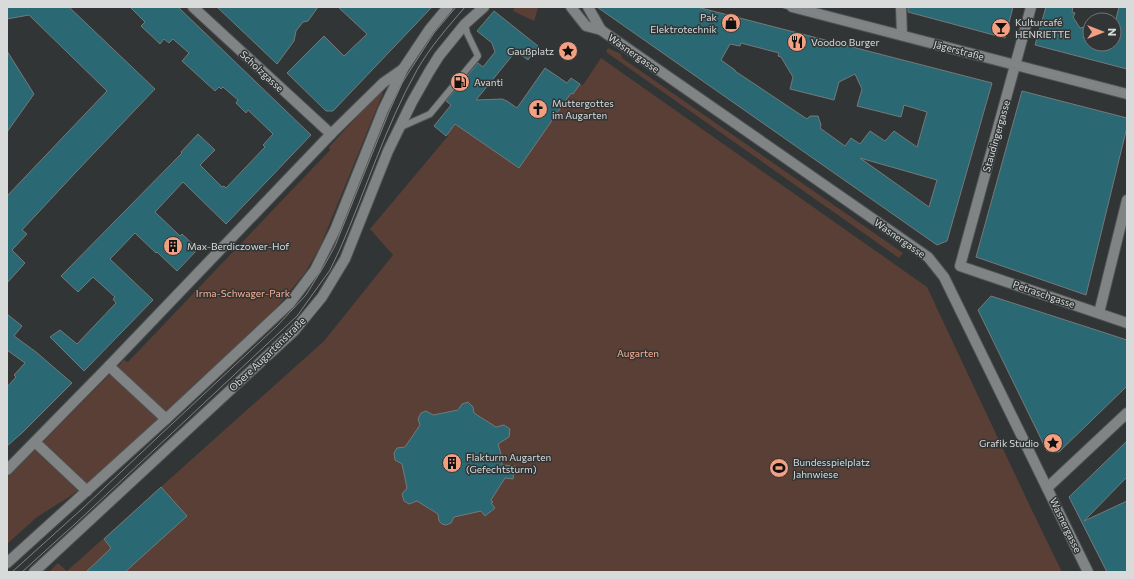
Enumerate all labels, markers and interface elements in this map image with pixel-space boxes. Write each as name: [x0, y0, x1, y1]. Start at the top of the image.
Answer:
place label: Pak Elektrotechnik: [650, 11, 718, 35]
shop icon: Pak Elektrotechnik: [720, 12, 742, 34]
north arrow: [1082, 12, 1122, 52]
place label: Kulturcafé HENRIETTE: [1015, 16, 1070, 40]
bar icon: Kulturcafé HENRIETTE: [990, 17, 1012, 39]
text: N: [1106, 28, 1119, 36]
street label: Wasnergasse: [606, 31, 662, 75]
restaurant icon: Voodoo Burger: [786, 31, 808, 53]
place label: Voodoo Burger: [811, 36, 879, 48]
street label: Jägerstraße: [933, 38, 985, 62]
place icon: Gaußplatz: [557, 40, 579, 62]
place label: Gaußplatz: [507, 45, 554, 57]
street label: Scholzgasse: [238, 48, 286, 94]
fuel station icon: Avanti: [449, 71, 471, 93]
place label: Avanti: [474, 76, 503, 88]
place label: Muttergottes im Augarten: [552, 97, 614, 121]
church icon: Muttergottes im Augarten: [527, 98, 549, 120]
street label: Staudingergasse: [980, 99, 1012, 173]
street label: Wasnergasse: [872, 216, 928, 260]
building icon: Max-Berdiczower-Hof: [162, 235, 184, 257]
place label: Max-Berdiczower-Hof: [187, 240, 289, 252]
street label: Petraschgasse: [1011, 278, 1077, 310]
park label: Irma-Schwager-Park: [196, 287, 291, 299]
street label: Obere Augartenstraße: [226, 314, 308, 394]
park label: Augarten: [617, 347, 659, 359]
place icon: Grafik Studio: [1042, 432, 1064, 454]
place label: Grafik Studio: [979, 437, 1039, 449]
place label: Flakturm Augarten (Gefechtsturm): [466, 451, 551, 475]
building icon: Flakturm Augarten (Gefechtsturm): [441, 452, 463, 474]
place label: Bundesspielplatz Jahnwiese: [793, 456, 870, 480]
sports icon: Bundesspielplatz Jahnwiese: [768, 457, 790, 479]
street label: Wasnergasse: [1048, 496, 1084, 554]

